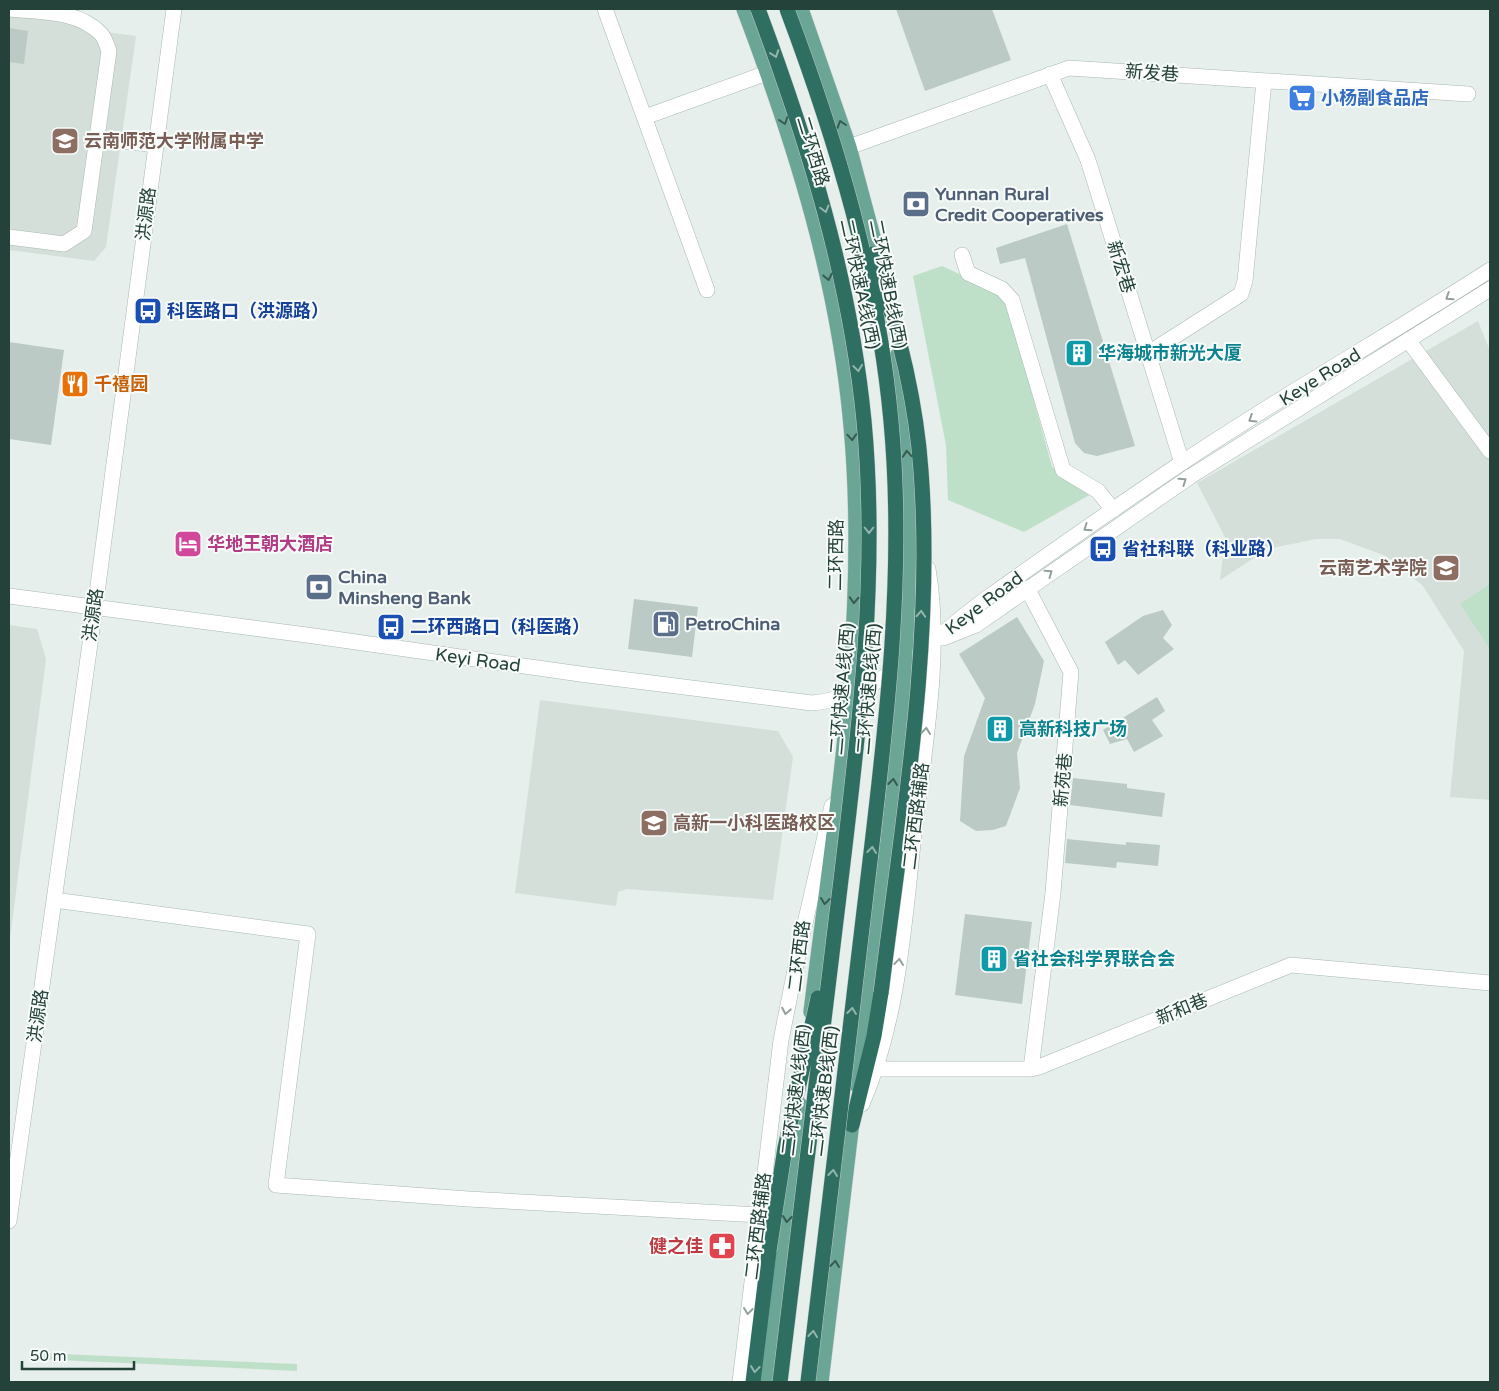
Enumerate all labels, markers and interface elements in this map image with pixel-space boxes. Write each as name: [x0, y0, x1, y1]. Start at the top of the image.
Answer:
one-way arrow: [769, 50, 779, 58]
street label: 新发巷: [1124, 60, 1180, 86]
supermarket icon: 小杨副食品店: [1287, 83, 1317, 113]
place label: 小杨副食品店: [1321, 87, 1429, 109]
street label: 二环西路: [792, 113, 834, 189]
one-way arrow: [778, 116, 788, 124]
one-way arrow: [837, 120, 847, 128]
school or university icon: 云南师范大学附属中学: [50, 126, 80, 156]
place label: 云南师范大学附属中学: [84, 130, 264, 152]
place label: Yunnan Rural Credit Cooperatives: [935, 183, 1104, 226]
street label: 洪源路: [132, 186, 160, 242]
bank icon: Yunnan Rural Credit Cooperatives: [901, 189, 931, 219]
one-way arrow: [819, 205, 830, 213]
street label: 二环快速A线(西): [835, 217, 885, 351]
street label: 二环快速B线(西): [865, 217, 911, 351]
street label: 新宏巷: [1103, 238, 1139, 296]
one-way arrow: [822, 272, 833, 281]
one-way arrow: [1446, 290, 1455, 300]
bus stop icon: 科医路口（洪源路）: [133, 296, 163, 326]
place label: 科医路口（洪源路）: [167, 300, 329, 322]
building icon: 华海城市新光大厦: [1064, 338, 1094, 368]
place label: 华海城市新光大厦: [1098, 342, 1242, 364]
street label: Keye Road: [1275, 343, 1365, 411]
one-way arrow: [852, 364, 863, 372]
restaurant icon: 千禧园: [60, 369, 90, 399]
place label: 千禧园: [94, 373, 148, 395]
one-way arrow: [1248, 413, 1257, 423]
one-way arrow: [846, 434, 857, 442]
one-way arrow: [902, 449, 913, 457]
one-way arrow: [1177, 478, 1187, 487]
street label: 二环西路: [824, 519, 848, 591]
one-way arrow: [1083, 522, 1093, 531]
one-way arrow: [864, 526, 874, 534]
hotel icon: 华地王朝大酒店: [173, 529, 203, 559]
place label: 华地王朝大酒店: [207, 533, 333, 555]
bus stop icon: 省社科联（科业路）: [1088, 534, 1118, 564]
place label: 省社科联（科业路）: [1122, 538, 1284, 560]
school or university icon: 云南艺术学院: [1431, 553, 1461, 583]
place label: 云南艺术学院: [1319, 557, 1427, 579]
place label: China Minsheng Bank: [338, 566, 471, 609]
street label: Keye Road: [941, 567, 1027, 639]
one-way arrow: [1043, 570, 1053, 579]
bank icon: China Minsheng Bank: [304, 572, 334, 602]
street label: 洪源路: [78, 587, 108, 643]
one-way arrow: [849, 596, 860, 604]
fuel station icon: PetroChina: [651, 609, 681, 639]
one-way arrow: [916, 610, 926, 618]
bus stop icon: 二环西路口（科医路）: [376, 612, 406, 642]
place label: PetroChina: [685, 613, 780, 635]
place label: 二环西路口（科医路）: [410, 616, 590, 638]
street label: 二环快速A线(西): [825, 622, 859, 756]
street label: 二环快速B线(西): [852, 622, 886, 756]
street label: Keyi Road: [434, 643, 522, 677]
building icon: 高新科技广场: [985, 714, 1015, 744]
place label: 高新科技广场: [1019, 718, 1127, 740]
one-way arrow: [920, 727, 931, 735]
street label: 新苑巷: [1050, 752, 1076, 808]
street label: 二环西路辅路: [899, 761, 933, 871]
one-way arrow: [887, 777, 898, 785]
school or university icon: 高新一小科医路校区: [639, 808, 669, 838]
place label: 高新一小科医路校区: [673, 812, 835, 834]
one-way arrow: [866, 846, 876, 854]
one-way arrow: [820, 897, 831, 905]
street label: 二环西路: [784, 919, 814, 993]
building icon: 省社会科学界联合会: [979, 944, 1009, 974]
place label: 省社会科学界联合会: [1013, 948, 1175, 970]
one-way arrow: [893, 957, 904, 965]
street label: 洪源路: [23, 988, 53, 1044]
street label: 新和巷: [1153, 989, 1211, 1029]
one-way arrow: [782, 1007, 792, 1015]
one-way arrow: [846, 1007, 857, 1015]
street label: 二环快速A线(西): [777, 1023, 815, 1157]
street label: 二环快速B线(西): [805, 1024, 843, 1158]
one-way arrow: [827, 1168, 838, 1176]
street label: 二环西路辅路: [741, 1171, 775, 1281]
one-way arrow: [782, 1214, 792, 1223]
pharmacy icon: 健之佳: [707, 1231, 737, 1261]
place label: 健之佳: [649, 1235, 703, 1257]
one-way arrow: [829, 1260, 840, 1268]
one-way arrow: [743, 1307, 754, 1315]
one-way arrow: [807, 1330, 818, 1338]
scale bar: [22, 1338, 135, 1370]
text: 50 m: [30, 1347, 67, 1365]
one-way arrow: [750, 1365, 761, 1373]

